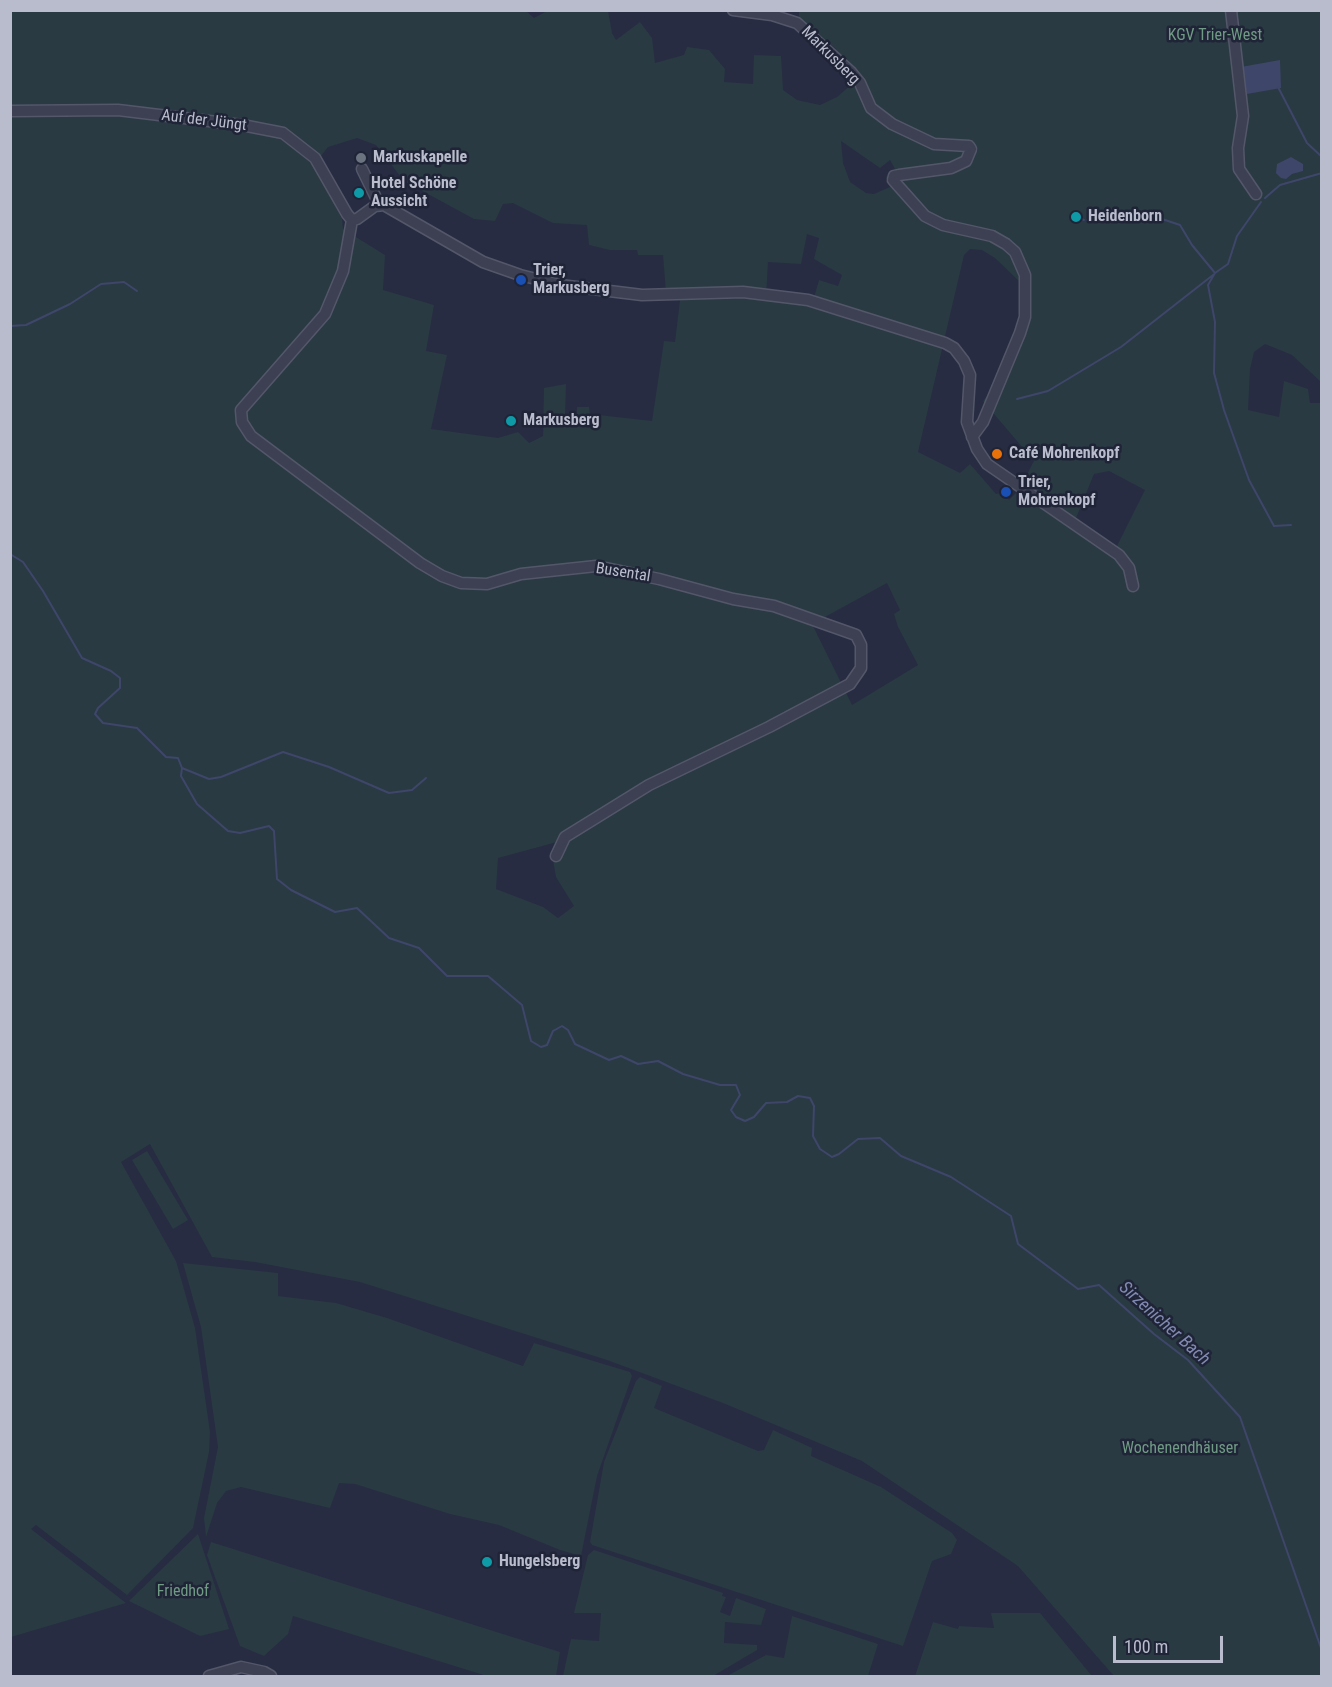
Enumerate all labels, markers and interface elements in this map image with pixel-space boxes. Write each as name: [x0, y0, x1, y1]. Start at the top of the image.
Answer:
street label: Markusberg: [797, 23, 863, 89]
park label: KGV Trier-West: [1168, 26, 1262, 46]
street label: Auf der Jüngt: [160, 106, 248, 136]
place label: Markuskapelle: [373, 148, 467, 168]
marker: Markuskapelle: [354, 151, 368, 165]
place label: Hotel Schöne Aussicht: [371, 174, 456, 212]
marker: Hotel Schöne Aussicht: [352, 186, 366, 200]
place label: Heidenborn: [1088, 207, 1162, 227]
marker: Heidenborn: [1069, 210, 1083, 224]
place label: Trier, Markusberg: [533, 261, 610, 299]
marker: Trier, Markusberg: [514, 273, 528, 287]
place label: Markusberg: [523, 411, 600, 431]
marker: Markusberg: [504, 414, 518, 428]
place label: Café Mohrenkopf: [1009, 444, 1119, 464]
marker: Café Mohrenkopf: [990, 447, 1004, 461]
place label: Trier, Mohrenkopf: [1018, 473, 1095, 511]
marker: Trier, Mohrenkopf: [999, 485, 1013, 499]
street label: Busental: [594, 559, 652, 587]
water label: Sirzenicher Bach: [1114, 1277, 1214, 1371]
park label: Wochenendhäuser: [1122, 1439, 1238, 1459]
place label: Hungelsberg: [499, 1552, 580, 1572]
marker: Hungelsberg: [480, 1555, 494, 1569]
park label: Friedhof: [157, 1582, 209, 1602]
scale bar: [1116, 1624, 1226, 1662]
text: 100 m: [1124, 1636, 1168, 1657]

